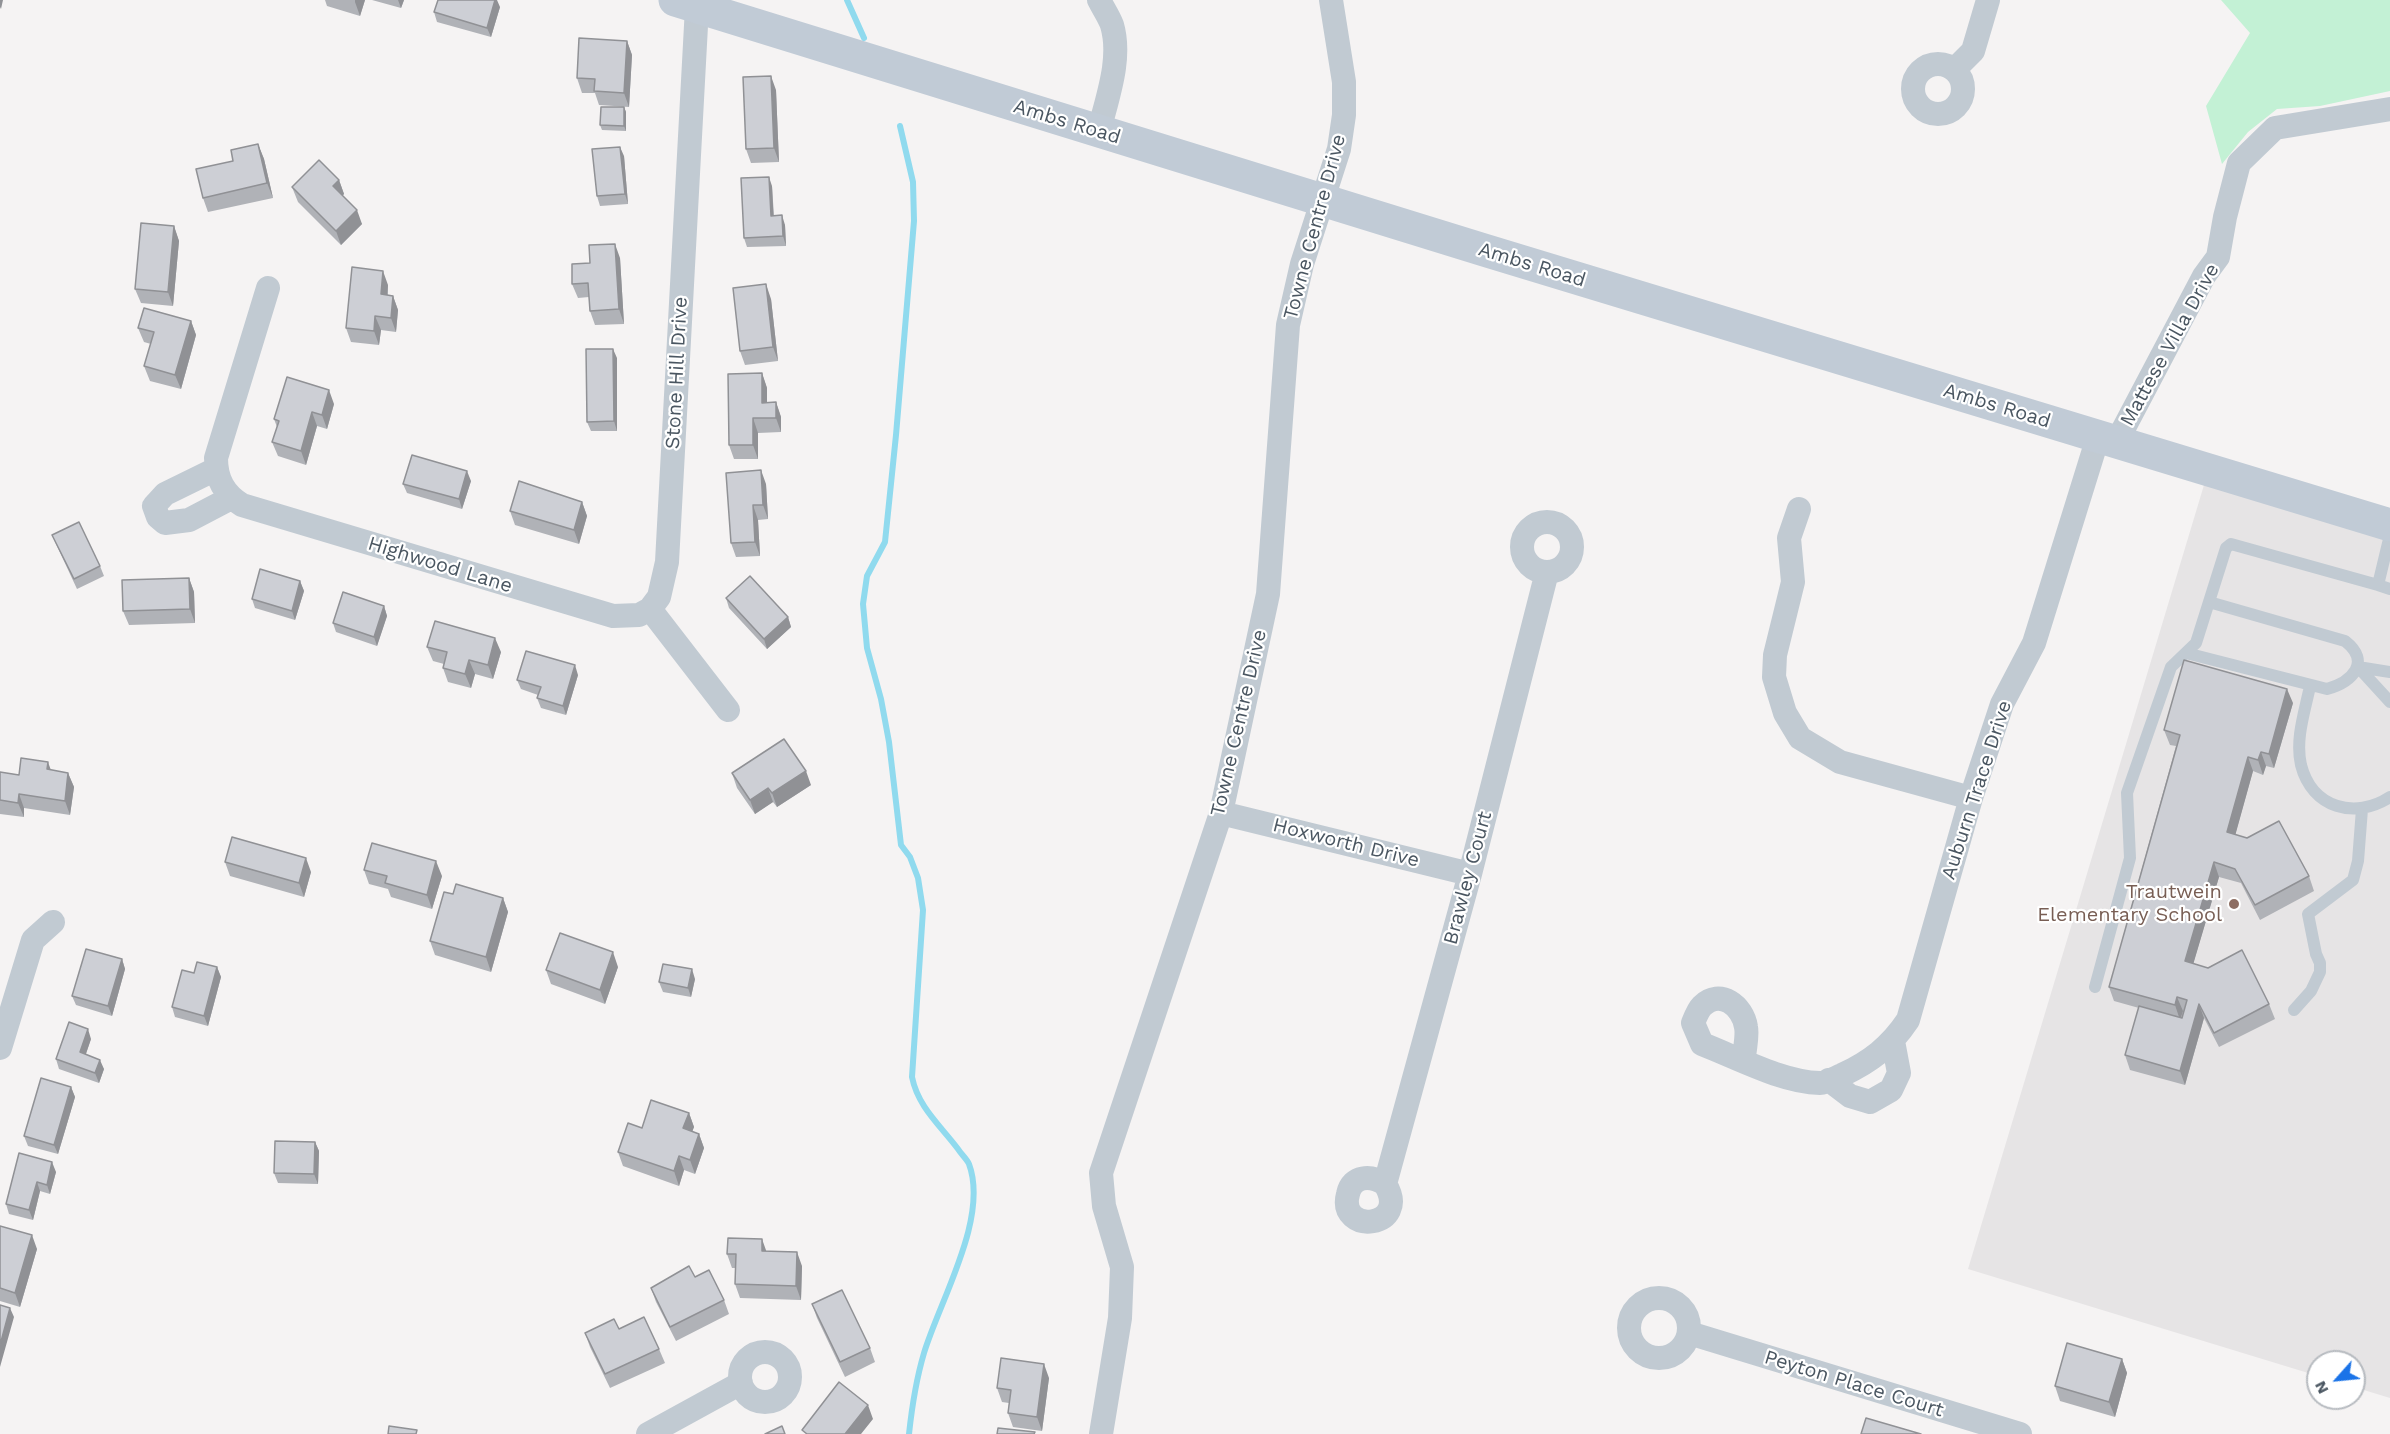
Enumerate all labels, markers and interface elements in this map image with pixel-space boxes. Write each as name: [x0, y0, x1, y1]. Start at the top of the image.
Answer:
street label: Ambs Road: [1010, 94, 1124, 150]
street label: Towne Centre Drive: [1279, 132, 1351, 322]
street label: Ambs Road: [1475, 237, 1589, 293]
street label: Mattese Villa Drive: [2115, 260, 2225, 430]
street label: Stone Hill Drive: [661, 296, 693, 450]
street label: Ambs Road: [1940, 378, 2054, 434]
street label: Highwood Lane: [365, 532, 515, 598]
street label: Towne Centre Drive: [1206, 627, 1272, 819]
street label: Auburn Trace Drive: [1937, 697, 2017, 883]
street label: Brawley Court: [1439, 809, 1497, 947]
street label: Hoxworth Drive: [1270, 813, 1422, 873]
place label: Trautwein Elementary School: [2037, 880, 2222, 927]
marker: Trautwein Elementary School: [2227, 897, 2241, 911]
street label: Peyton Place Court: [1761, 1345, 1947, 1423]
north arrow: [2306, 1350, 2366, 1410]
text: N: [2310, 1378, 2332, 1397]

